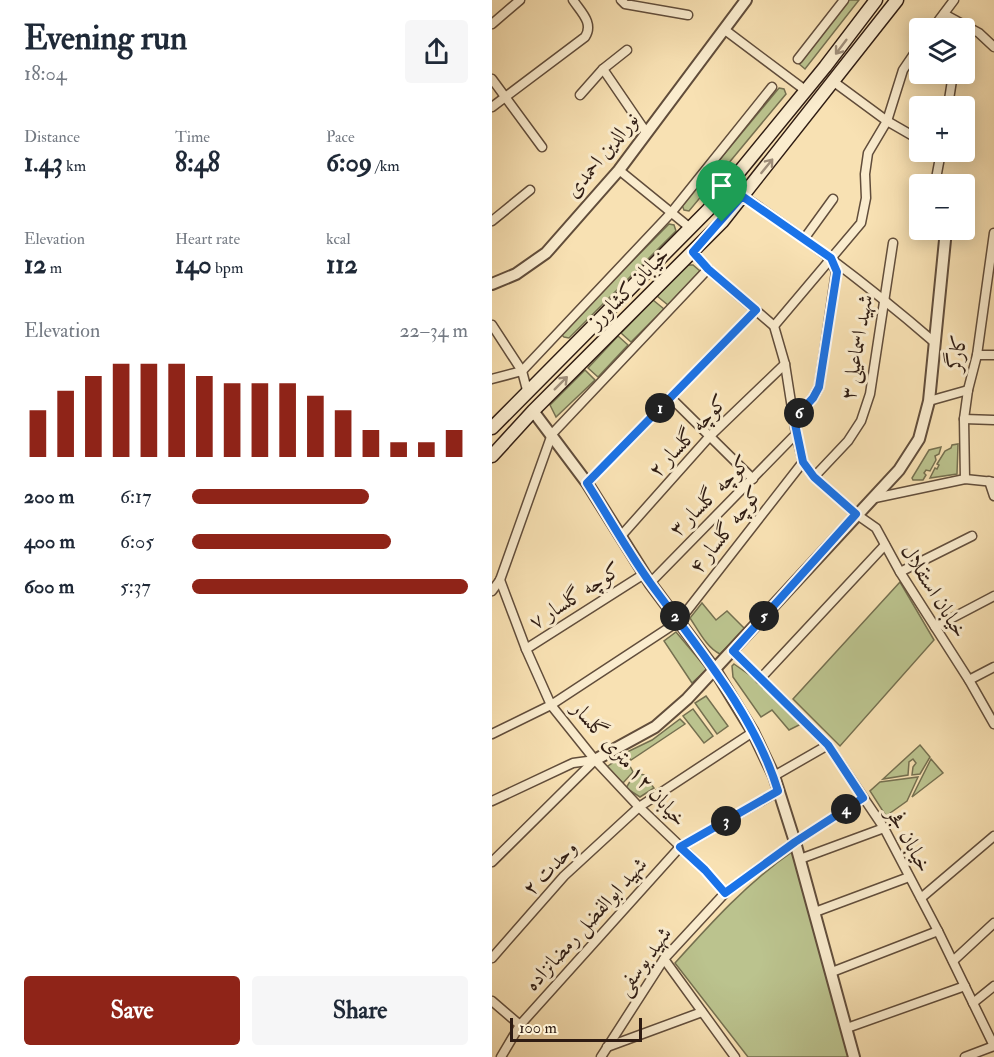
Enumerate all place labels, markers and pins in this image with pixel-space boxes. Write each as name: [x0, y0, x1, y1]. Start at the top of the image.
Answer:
pin: [696, 160, 747, 222]
pin: 1: [645, 393, 675, 423]
pin: 6: [784, 398, 814, 428]
pin: 2: [660, 601, 690, 631]
pin: 5: [749, 601, 779, 631]
pin: 4: [831, 794, 861, 824]
pin: 3: [711, 806, 741, 836]

